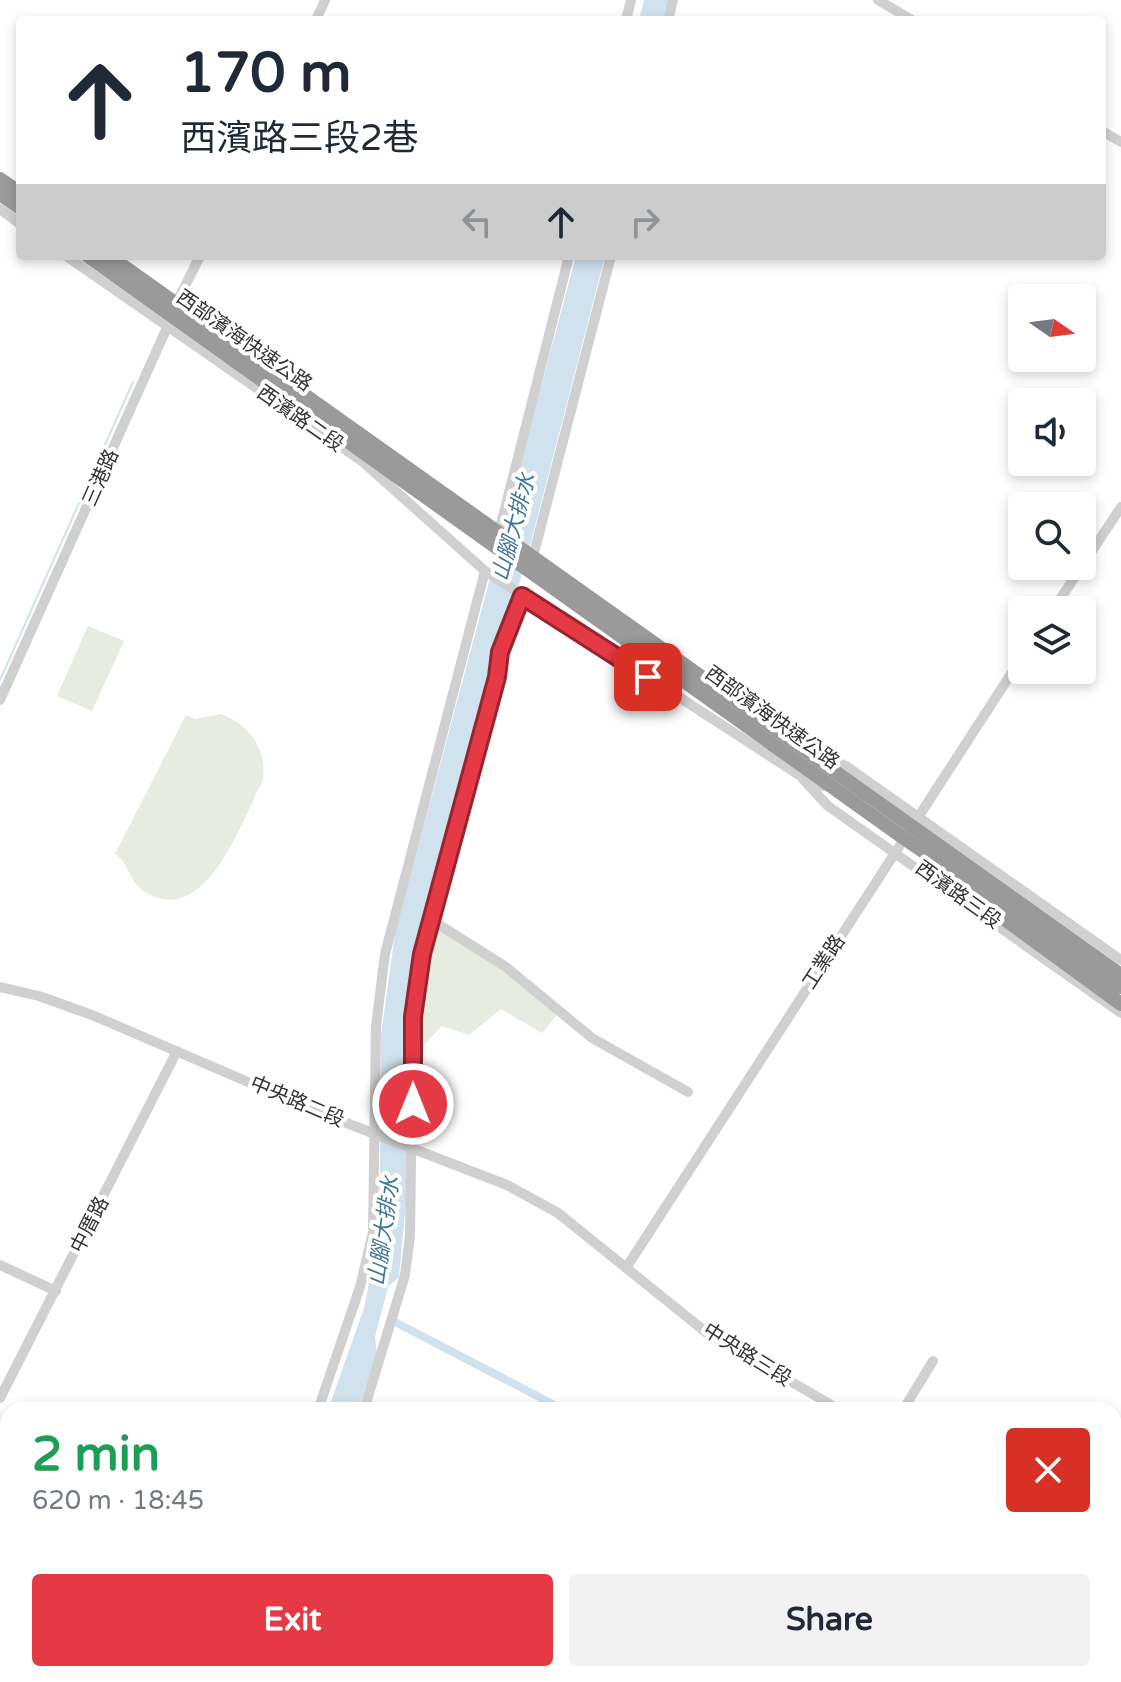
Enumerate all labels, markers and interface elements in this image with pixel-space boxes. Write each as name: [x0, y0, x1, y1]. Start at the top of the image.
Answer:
text: 170 m: [180, 40, 351, 107]
icon: ahead: [48, 48, 152, 152]
text: 西濱路三段2巷: [180, 117, 419, 160]
icon: left: [455, 200, 499, 244]
icon: ahead: [539, 200, 583, 244]
icon: right: [623, 200, 667, 244]
north arrow: [1008, 284, 1096, 372]
map controls: [1008, 284, 1096, 684]
street label: 西部濱海快速公路: [172, 285, 316, 397]
street label: 西濱路二段: [252, 380, 348, 458]
button: sound: [1008, 388, 1096, 476]
street label: 三港路: [78, 446, 124, 510]
water label: 山腳大排水: [487, 470, 541, 583]
button: search: [1008, 492, 1096, 580]
button: layers: [1008, 596, 1096, 684]
pin: [614, 643, 682, 711]
icon: arrive: [626, 655, 670, 699]
street label: 西部濱海快速公路: [700, 661, 844, 775]
street label: 西濱路三段: [910, 856, 1006, 934]
street label: 工業路: [798, 930, 850, 994]
position arrow: [371, 1062, 455, 1146]
street label: 中央路二段: [246, 1071, 348, 1133]
water label: 山腳大排水: [363, 1174, 405, 1287]
street label: 中厝路: [66, 1193, 114, 1257]
street label: 中央路三段: [698, 1318, 796, 1392]
text: 2 min: [32, 1426, 160, 1484]
button: close: [1006, 1428, 1090, 1512]
text: 620 m · 18:45: [32, 1485, 204, 1516]
button: Exit: [32, 1574, 553, 1666]
button: Share: [569, 1574, 1090, 1666]

